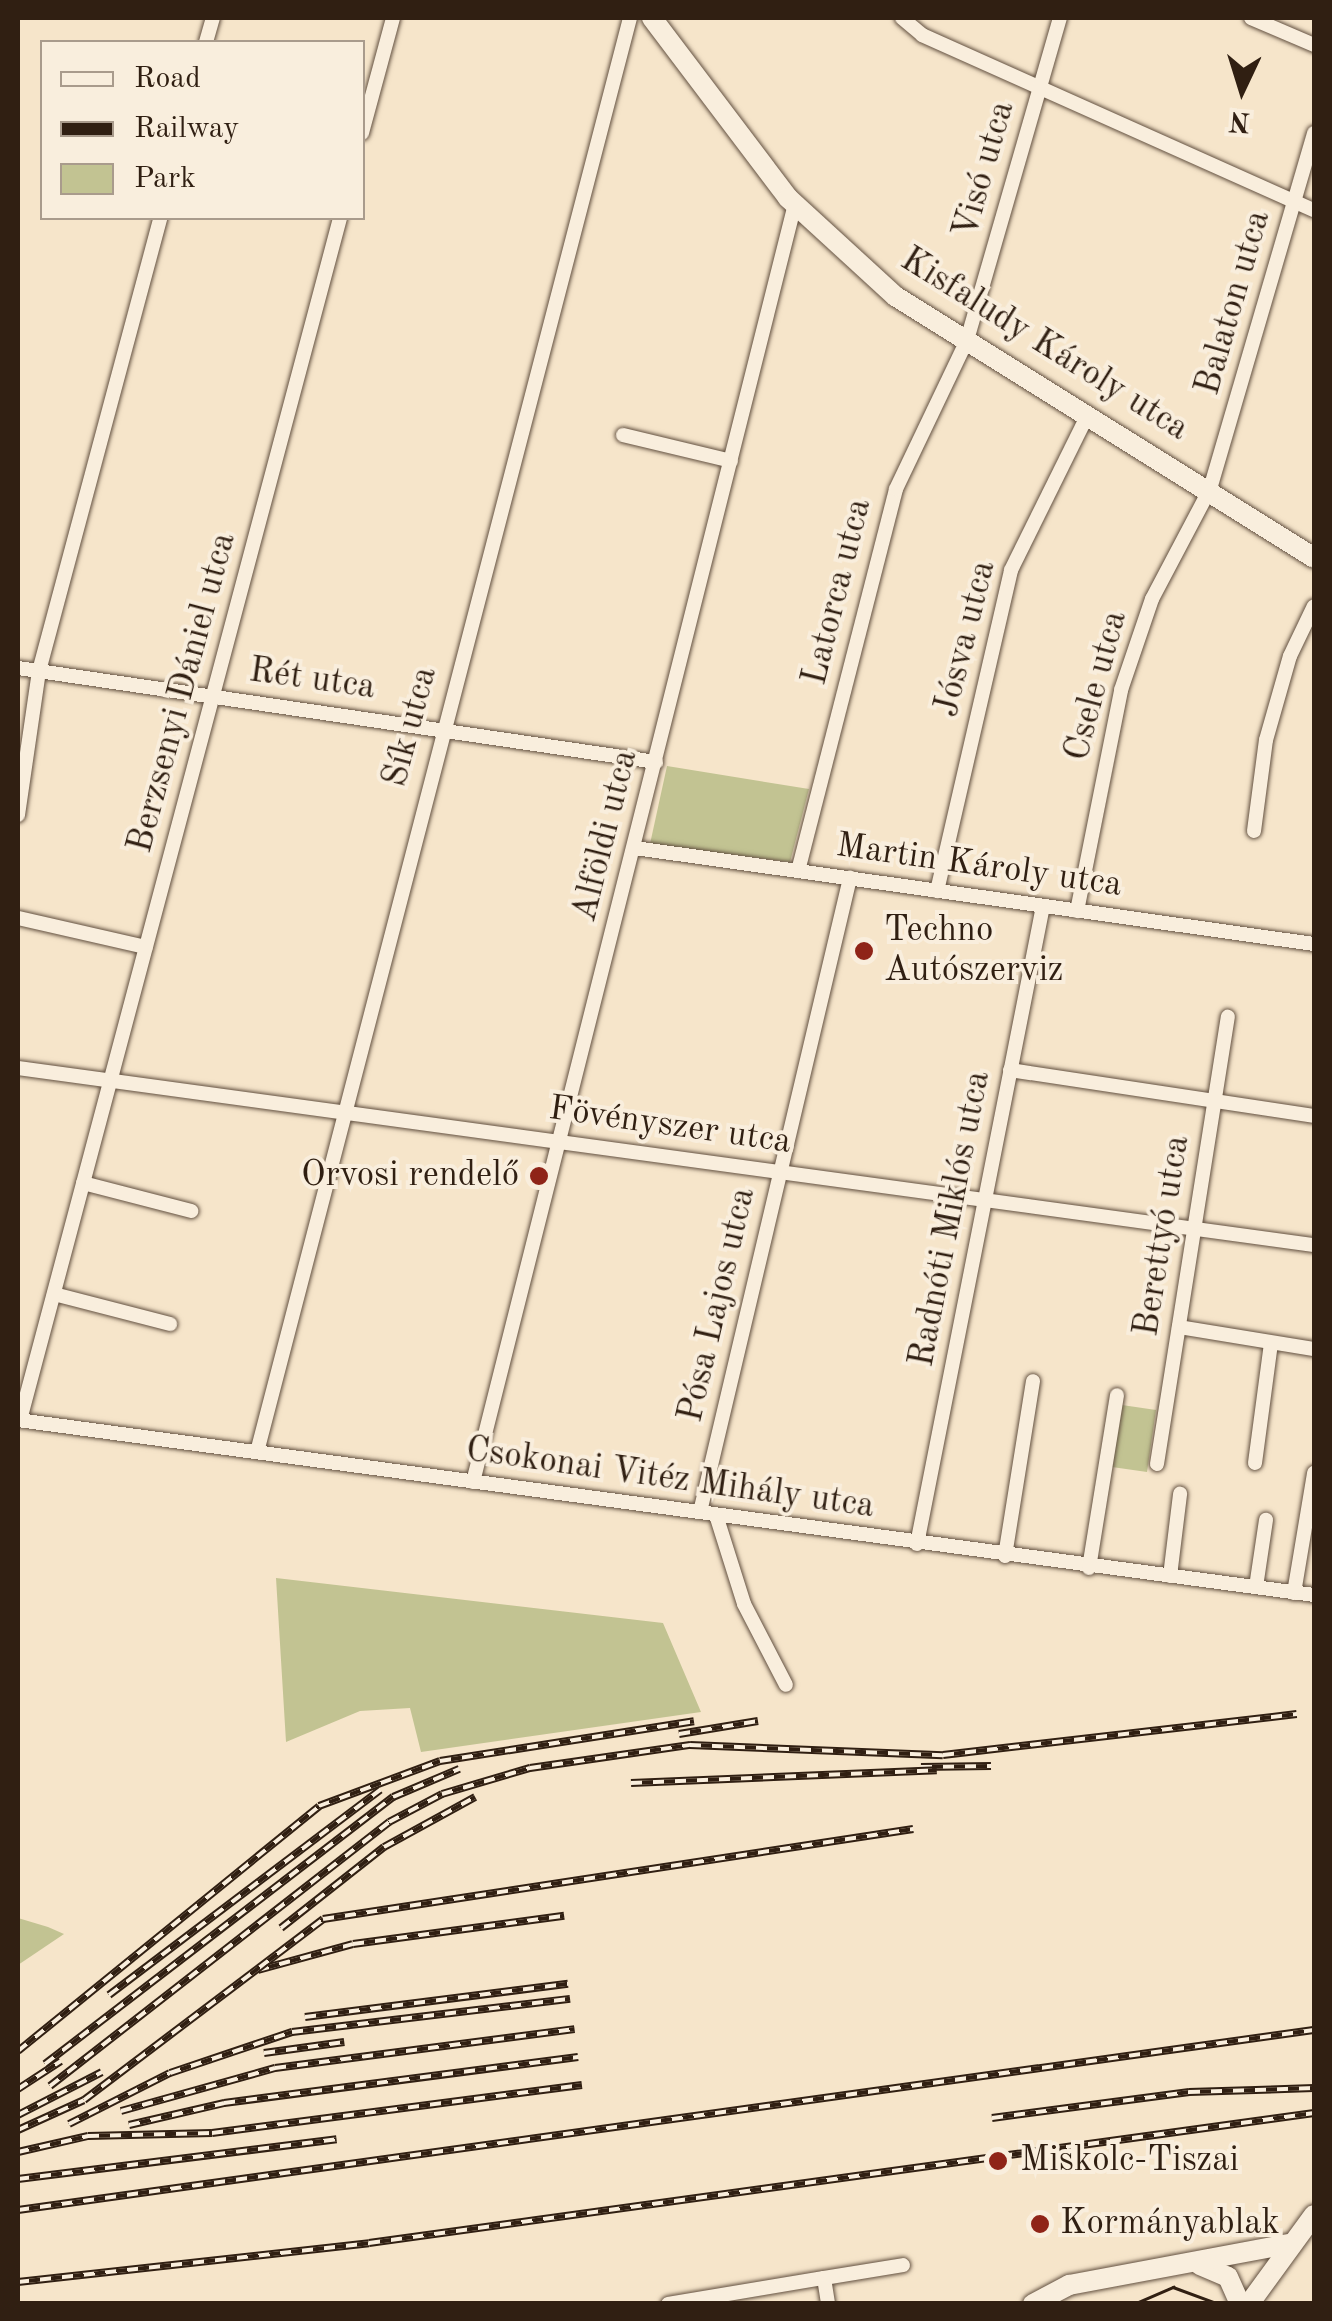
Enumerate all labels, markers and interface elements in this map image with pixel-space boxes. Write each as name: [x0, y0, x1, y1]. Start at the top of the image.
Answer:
legend: [40, 40, 365, 220]
north arrow: [1192, 40, 1292, 140]
text: Road: [134, 64, 201, 94]
street label: Visó utca: [945, 97, 1025, 243]
text: N: [1228, 105, 1252, 135]
text: Railway: [134, 114, 239, 144]
text: Park: [134, 164, 196, 194]
street label: Balaton utca: [1188, 206, 1280, 400]
street label: Kisfaludy Károly utca: [892, 239, 1196, 451]
street label: Latorca utca: [795, 494, 881, 690]
street label: Berzsenyi Dániel utca: [120, 528, 246, 858]
street label: Jósva utca: [926, 557, 1006, 721]
street label: Csele utca: [1057, 606, 1137, 766]
street label: Rét utca: [246, 650, 378, 710]
street label: Sík utca: [375, 662, 447, 792]
street label: Alföldi utca: [564, 746, 648, 926]
street label: Martin Károly utca: [833, 825, 1125, 907]
place label: Techno Autószerviz: [884, 910, 1063, 992]
marker: Techno Autószerviz: [853, 940, 875, 962]
street label: Radnóti Miklós utca: [902, 1067, 1000, 1371]
street label: Fövényszer utca: [546, 1088, 794, 1164]
street label: Berettyó utca: [1126, 1133, 1200, 1339]
place label: Orvosi rendelő: [301, 1155, 519, 1197]
marker: Orvosi rendelő: [528, 1165, 550, 1187]
street label: Pósa Lajos utca: [671, 1184, 765, 1426]
street label: Csokonai Vitéz Mihály utca: [463, 1430, 877, 1528]
place label: Miskolc-Tiszai: [1020, 2140, 1239, 2182]
marker: Miskolc-Tiszai: [985, 2148, 1011, 2174]
place label: Kormányablak: [1060, 2203, 1280, 2245]
marker: Kormányablak: [1029, 2213, 1051, 2235]

